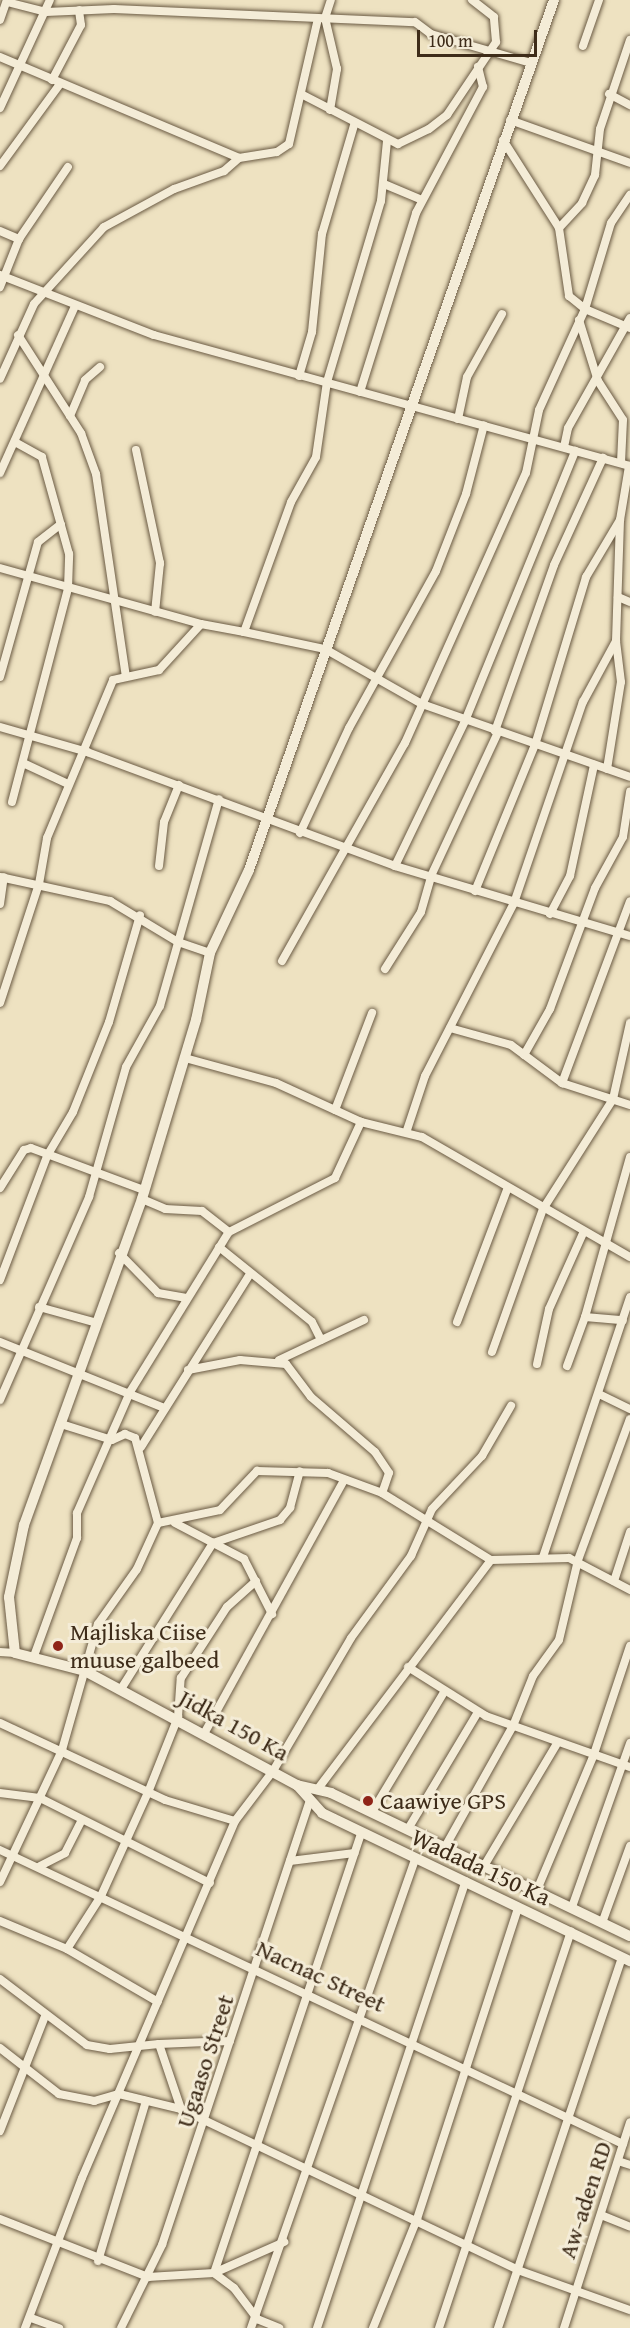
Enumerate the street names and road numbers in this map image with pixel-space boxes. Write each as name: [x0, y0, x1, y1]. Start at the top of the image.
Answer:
street label: Jidka 150 Ka: [174, 1683, 294, 1767]
street label: Wadada 150 Ka: [407, 1822, 555, 1912]
street label: Nacnac Street: [252, 1934, 390, 2018]
street label: Ugaaso Street: [170, 1991, 240, 2131]
street label: Aw-aden RD: [553, 2138, 617, 2262]

